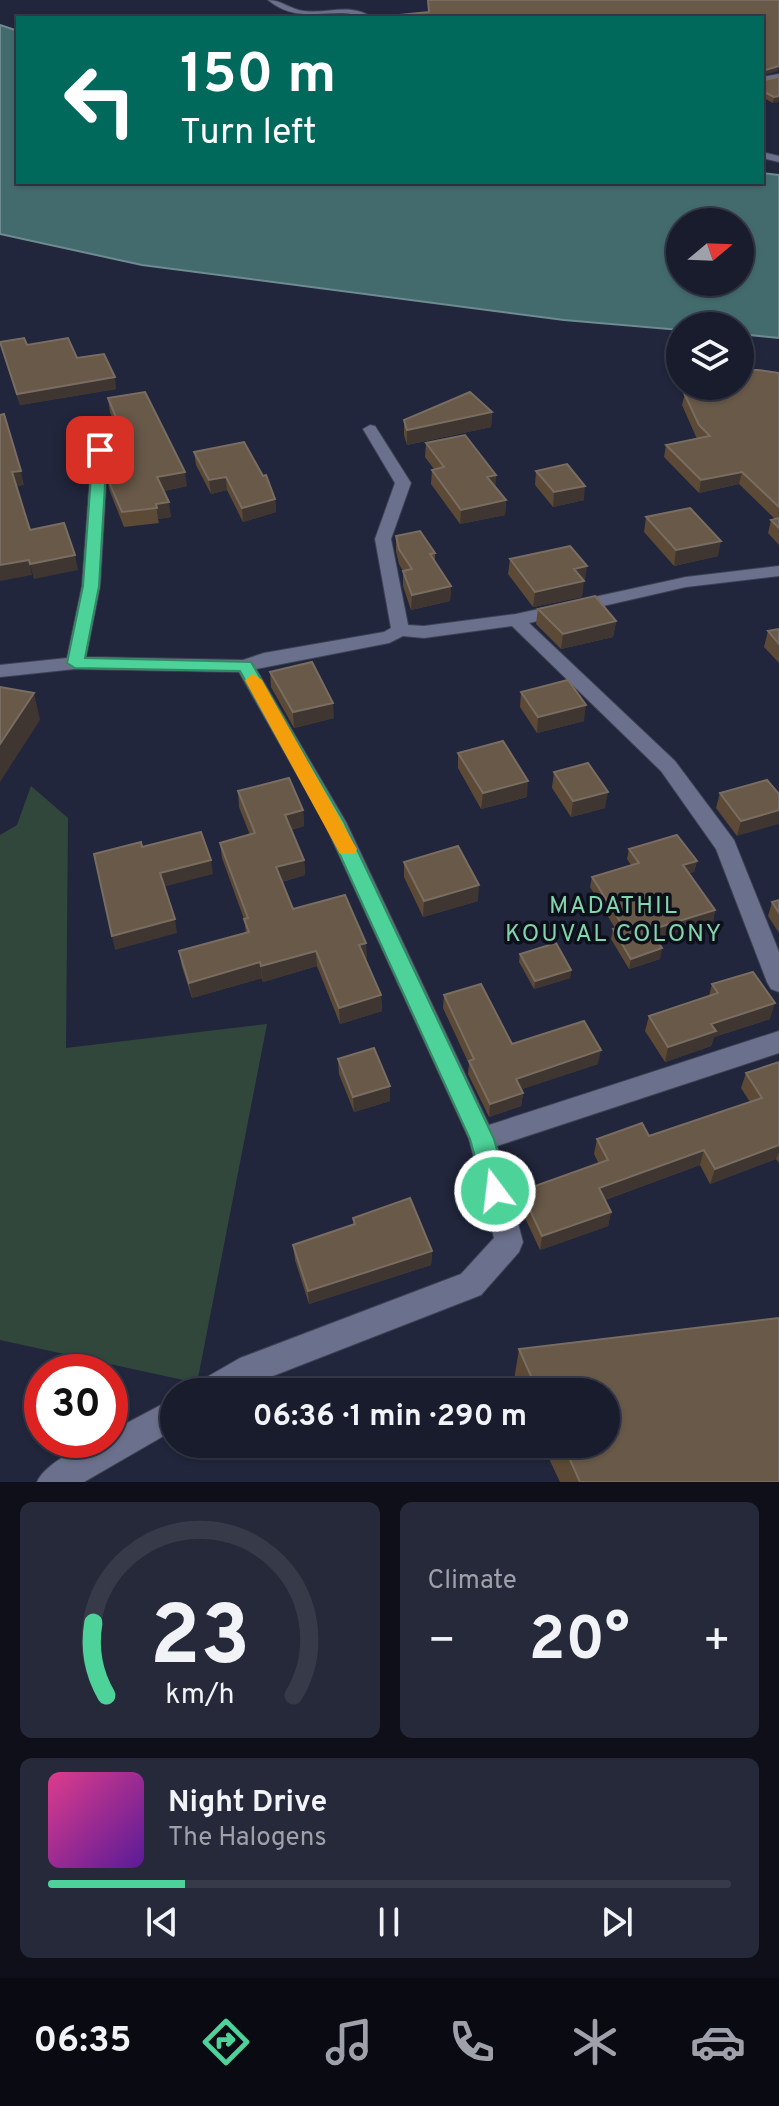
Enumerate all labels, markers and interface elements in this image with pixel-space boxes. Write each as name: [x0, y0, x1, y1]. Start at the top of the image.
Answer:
text: 150 m: [180, 42, 336, 112]
icon: left: [48, 48, 152, 152]
text: Turn left: [180, 111, 317, 157]
north arrow: [666, 208, 754, 296]
map controls: [666, 208, 754, 400]
button: layers: [666, 312, 754, 400]
pin: [66, 416, 134, 484]
icon: arrive: [78, 428, 122, 472]
district label: MADATHIL KOUVAL COLONY: [505, 892, 723, 950]
position arrow: [453, 1149, 537, 1233]
speed limit sign: 30: [24, 1354, 128, 1458]
text: 06:36 · 1 min · 290 m: [253, 1399, 527, 1436]
text: Climate: [428, 1565, 517, 1598]
text: 23: [149, 1589, 250, 1694]
text: 20°: [529, 1605, 630, 1681]
text: −: [428, 1615, 456, 1671]
text: +: [703, 1615, 731, 1671]
text: km/h: [165, 1678, 234, 1714]
text: Night Drive: [168, 1785, 327, 1822]
text: The Halogens: [168, 1822, 327, 1855]
icon: previous: [140, 1900, 184, 1944]
icon: pause: [367, 1900, 411, 1944]
icon: next: [595, 1900, 639, 1944]
icon: directions: [198, 2014, 254, 2070]
icon: music: [321, 2014, 377, 2070]
icon: phone: [444, 2014, 500, 2070]
icon: climate: [567, 2014, 623, 2070]
icon: car: [690, 2014, 746, 2070]
text: 06:35: [33, 2019, 132, 2065]

